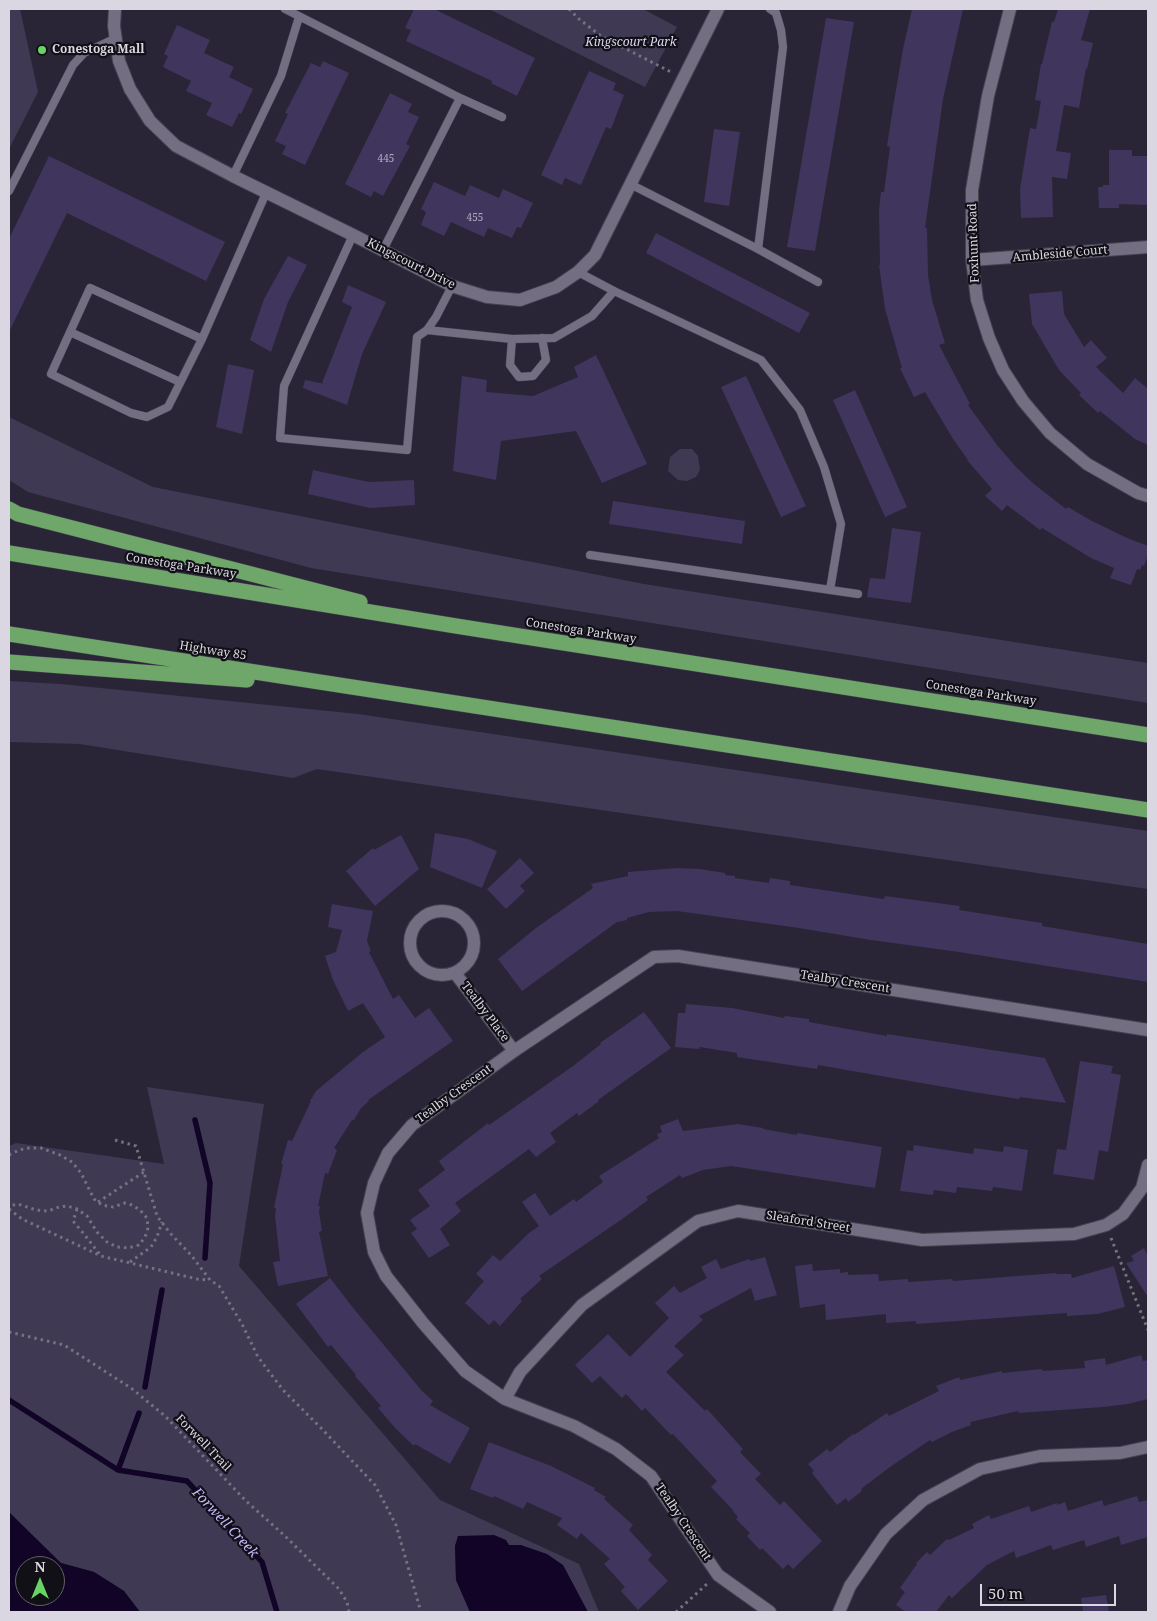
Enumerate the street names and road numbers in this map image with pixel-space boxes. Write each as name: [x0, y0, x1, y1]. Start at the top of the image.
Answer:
street label: Foxhunt Road: [965, 203, 983, 283]
street label: Kingscourt Drive: [365, 236, 457, 292]
street label: Ambleside Court: [1012, 243, 1108, 265]
street label: Conestoga Parkway: [125, 550, 237, 582]
street label: Conestoga Parkway: [525, 615, 637, 647]
street label: Highway 85: [178, 639, 248, 663]
street label: Conestoga Parkway: [925, 677, 1037, 709]
street label: Tealby Crescent: [800, 968, 890, 996]
street label: Tealby Place: [458, 979, 512, 1045]
street label: Tealby Crescent: [413, 1062, 495, 1126]
street label: Sleaford Street: [765, 1208, 851, 1236]
street label: Forwell Trail: [172, 1412, 234, 1474]
street label: Tealby Crescent: [652, 1481, 714, 1563]

